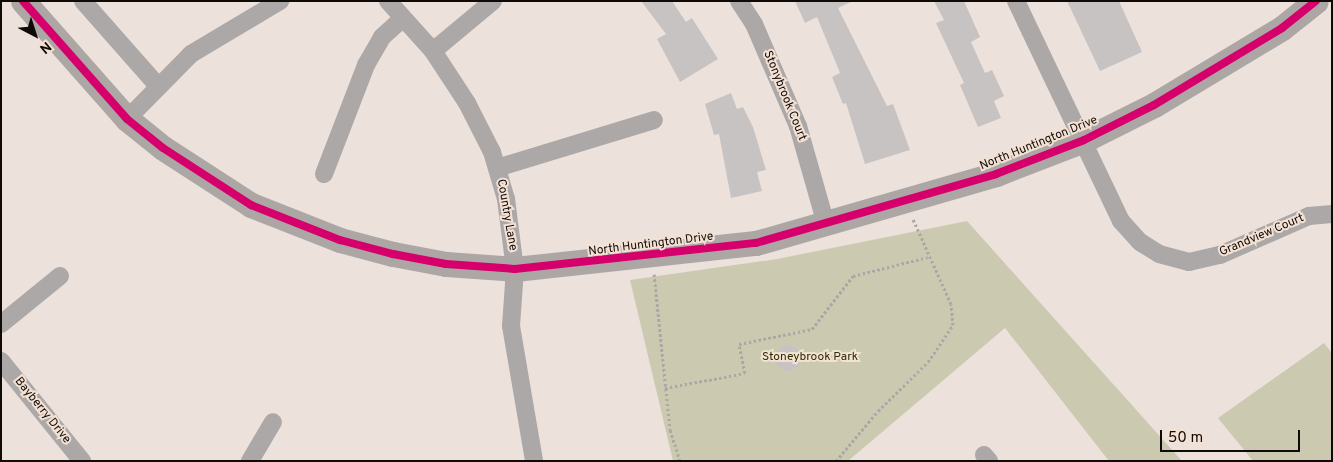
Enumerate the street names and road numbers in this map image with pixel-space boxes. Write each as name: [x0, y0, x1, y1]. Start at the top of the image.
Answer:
street label: Stonybrook Court: [759, 49, 809, 143]
street label: North Huntington Drive: [978, 114, 1100, 174]
street label: Country Lane: [493, 178, 519, 252]
street label: Grandview Court: [1218, 212, 1306, 260]
street label: North Huntington Drive: [588, 230, 714, 260]
street label: Bayberry Drive: [11, 375, 73, 447]

